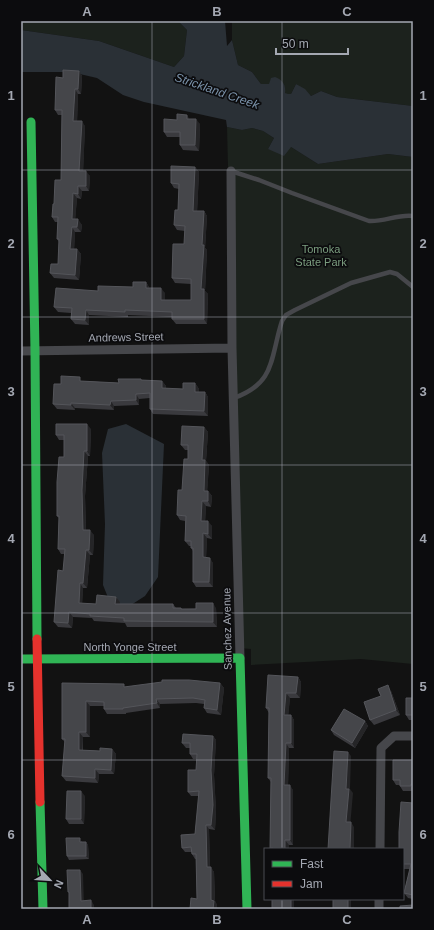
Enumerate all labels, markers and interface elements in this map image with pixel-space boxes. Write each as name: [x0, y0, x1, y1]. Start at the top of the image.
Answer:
text: A: [82, 4, 92, 19]
text: B: [212, 4, 222, 19]
text: C: [342, 4, 352, 19]
scale bar: [276, 30, 348, 56]
text: 50 m: [282, 37, 309, 51]
water label: Strickland Creek: [173, 70, 262, 112]
text: 1: [7, 88, 15, 103]
text: 1: [419, 88, 427, 103]
text: 2: [7, 236, 15, 251]
text: 2: [419, 236, 427, 251]
park label: Tomoka State Park: [295, 243, 347, 268]
street label: Andrews Street: [88, 330, 164, 344]
text: 3: [7, 384, 15, 399]
text: 3: [419, 384, 427, 399]
text: 4: [7, 531, 15, 546]
text: 4: [419, 531, 427, 546]
street label: Sanchez Avenue: [220, 588, 234, 670]
street label: North Yonge Street: [84, 641, 176, 653]
text: 5: [7, 679, 15, 694]
text: 5: [419, 679, 427, 694]
text: 6: [7, 827, 15, 842]
text: 6: [419, 827, 427, 842]
legend: [264, 848, 404, 900]
text: Fast: [300, 857, 324, 871]
north arrow: [30, 860, 70, 900]
text: Jam: [300, 877, 323, 891]
text: N: [52, 878, 66, 890]
text: A: [82, 912, 92, 927]
text: B: [212, 912, 222, 927]
text: C: [342, 912, 352, 927]

